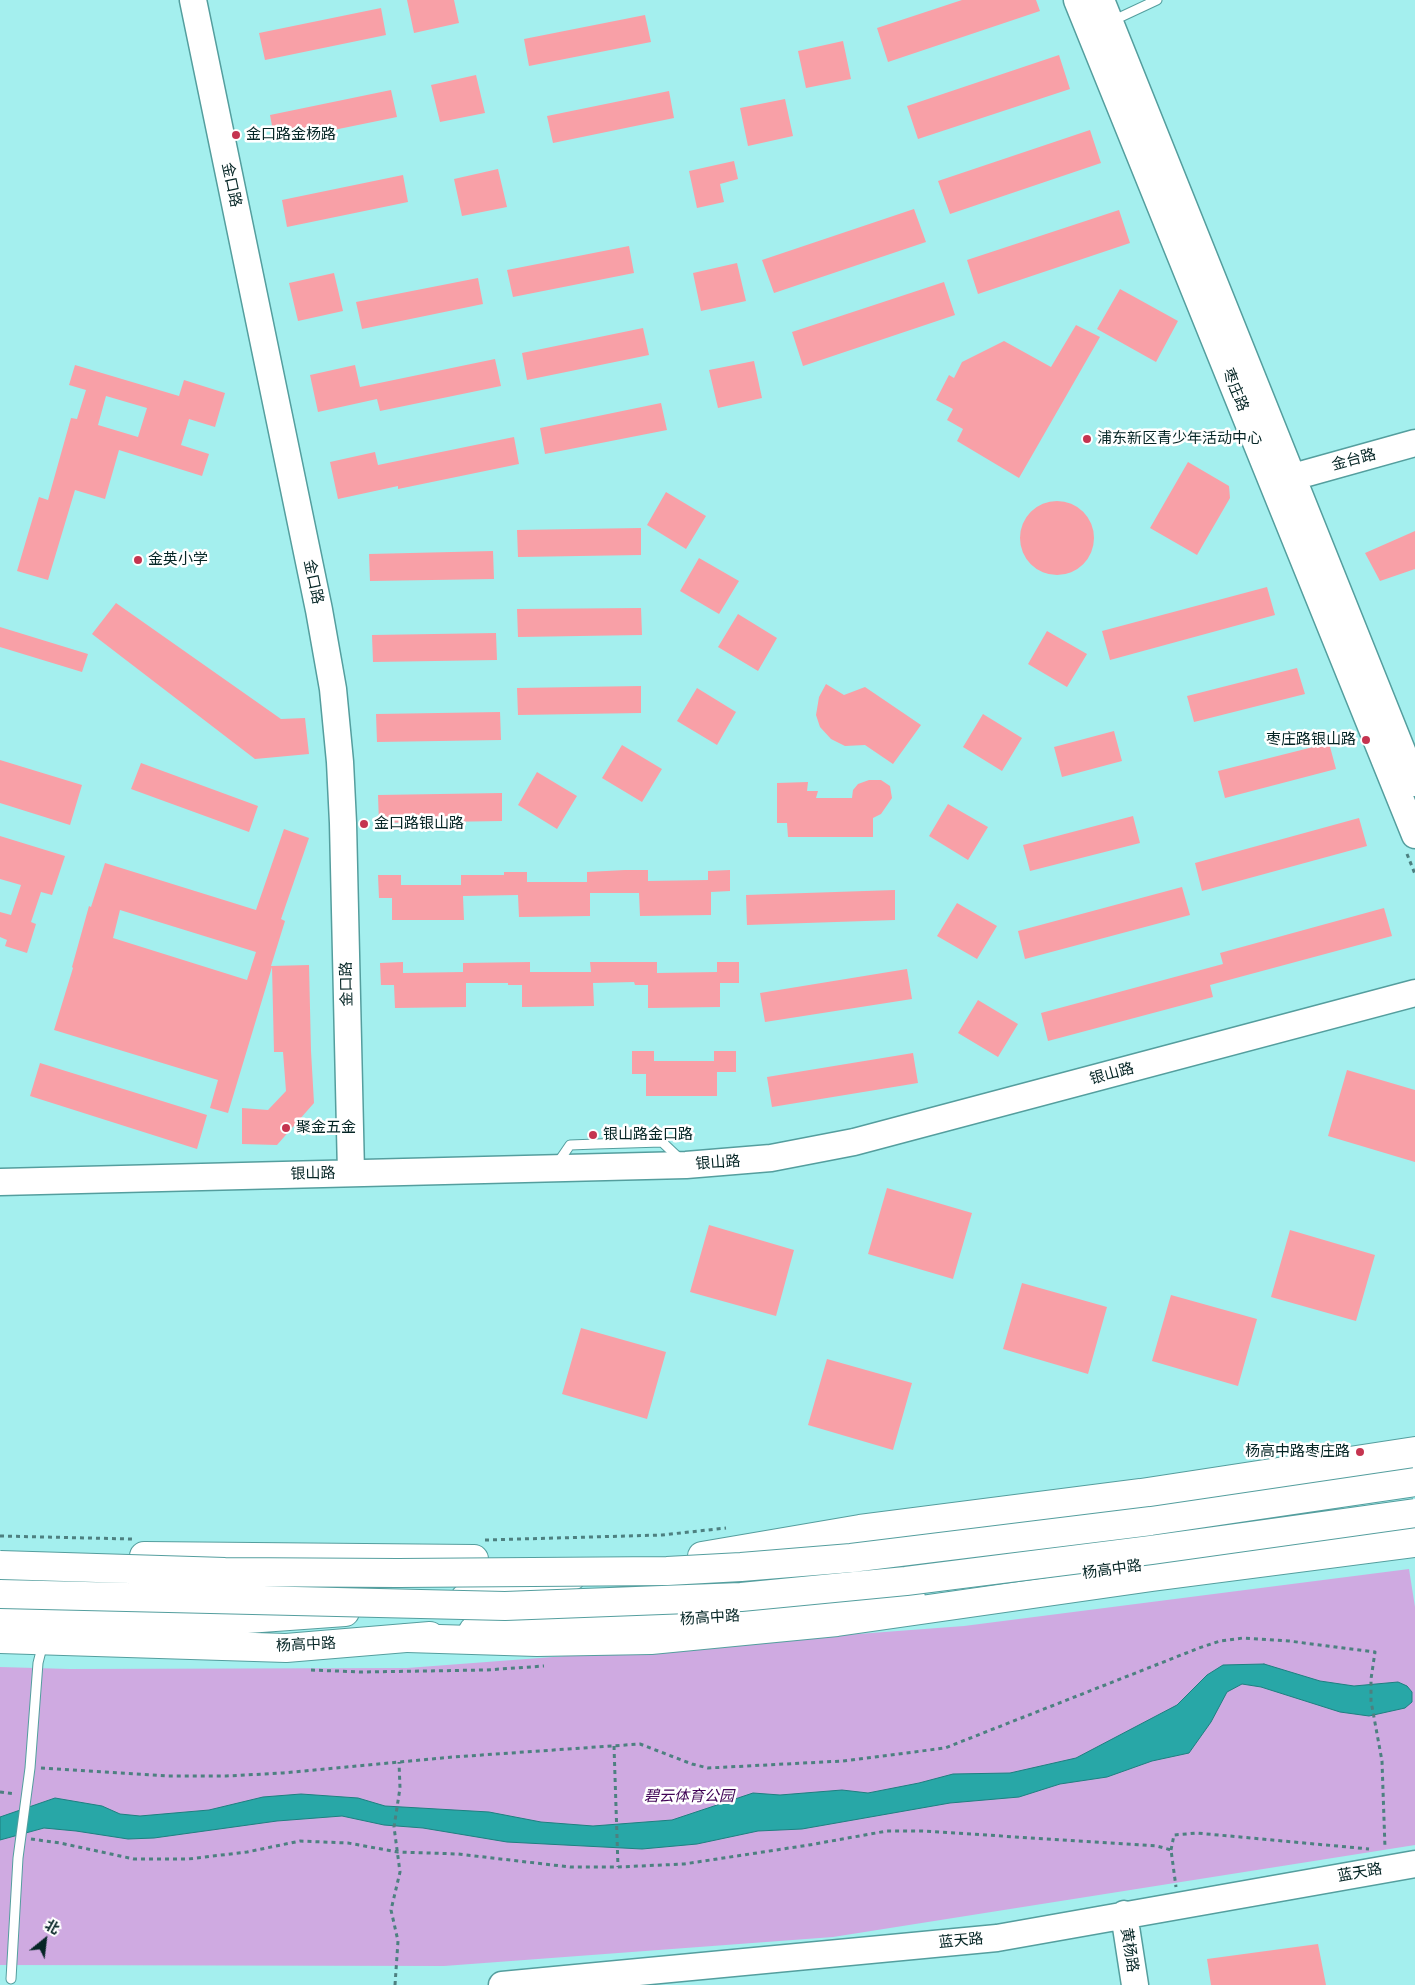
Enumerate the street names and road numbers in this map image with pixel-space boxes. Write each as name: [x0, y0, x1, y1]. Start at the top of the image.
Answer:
street label: 金口路: [218, 161, 244, 209]
street label: 枣庄路: [1218, 366, 1252, 414]
street label: 金台路: [1330, 445, 1378, 475]
street label: 金口路: [300, 558, 326, 606]
street label: 金口路: [338, 961, 356, 1007]
street label: 银山路: [1088, 1059, 1136, 1089]
street label: 银山路: [695, 1152, 741, 1174]
street label: 银山路: [290, 1165, 336, 1183]
street label: 杨高中路: [1081, 1557, 1143, 1583]
street label: 杨高中路: [679, 1607, 741, 1629]
street label: 杨高中路: [276, 1634, 336, 1656]
street label: 蓝天路: [1336, 1860, 1384, 1886]
street label: 黄杨路: [1117, 1926, 1141, 1974]
street label: 蓝天路: [938, 1930, 984, 1952]

